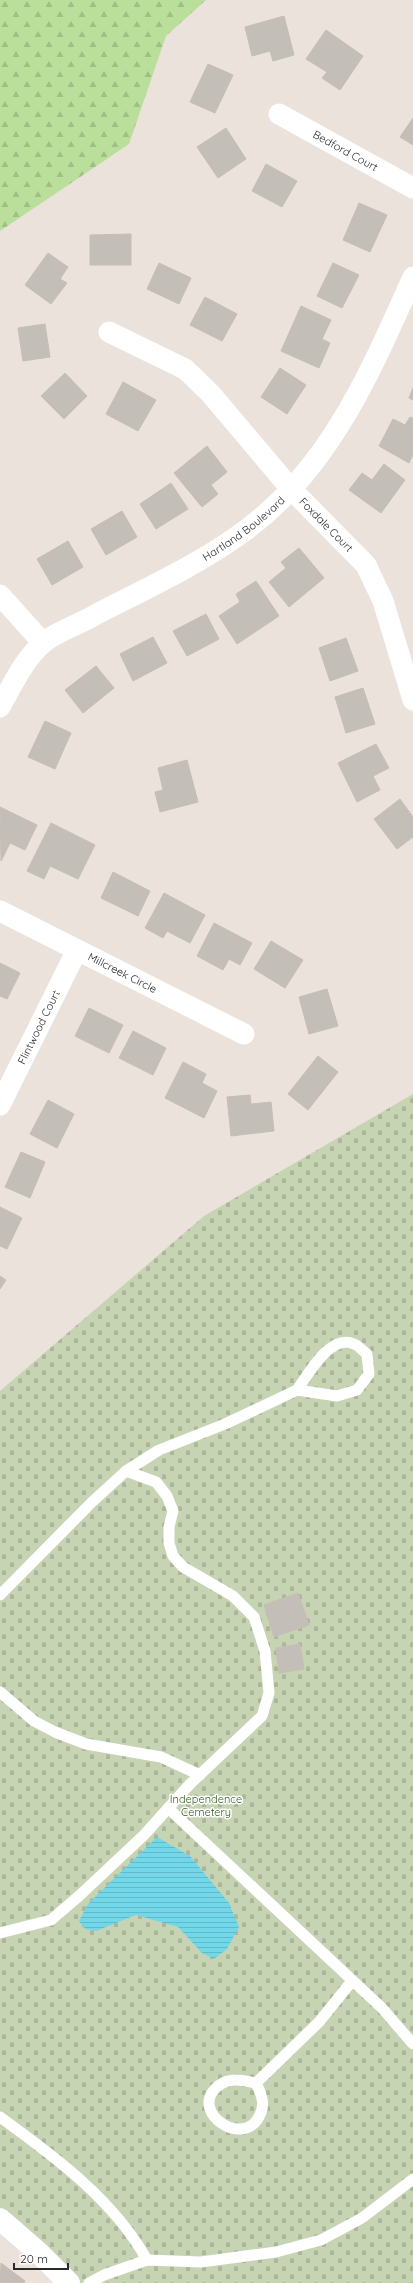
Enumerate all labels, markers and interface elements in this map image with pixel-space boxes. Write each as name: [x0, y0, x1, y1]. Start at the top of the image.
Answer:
street label: Bedford Court: [311, 127, 381, 174]
street label: Hartland Boulevard: [200, 493, 288, 564]
street label: Foxdale Court: [296, 495, 356, 555]
street label: Millcreek Circle: [86, 949, 159, 996]
street label: Flintwood Court: [14, 987, 63, 1066]
park label: Independence Cemetery: [170, 1792, 242, 1819]
scale bar: [14, 2245, 68, 2271]
text: 20 m: [20, 2251, 48, 2266]

